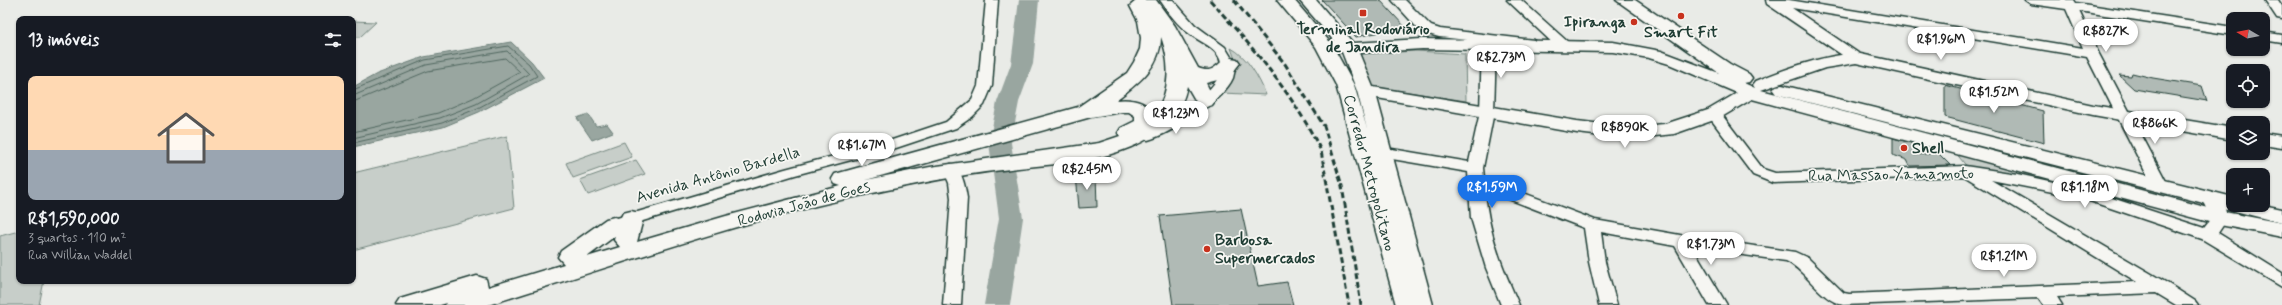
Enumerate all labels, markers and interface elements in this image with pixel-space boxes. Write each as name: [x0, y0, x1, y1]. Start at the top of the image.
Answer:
marker: Terminal Rodoviário de Jandira: [1358, 8, 1368, 18]
marker: Smart Fit: [1676, 11, 1686, 21]
place label: Ipiranga: [1564, 12, 1626, 34]
north arrow: [2226, 12, 2270, 56]
map controls: [2226, 12, 2270, 212]
marker: Ipiranga: [1629, 17, 1639, 27]
place label: Terminal Rodoviário de Jandira: [1296, 19, 1430, 58]
pin: R$827K: [2073, 19, 2139, 53]
place label: Smart Fit: [1644, 22, 1718, 43]
text: R$827K: [2083, 23, 2129, 40]
pin: R$1.96M: [1904, 27, 1978, 61]
text: 13 imóveis: [28, 29, 99, 51]
icon: filters: [322, 29, 344, 51]
text: R$1.96M: [1917, 31, 1965, 48]
pin: R$2.73M: [1464, 45, 1538, 79]
text: R$2.73M: [1476, 49, 1526, 66]
button: locate: [2226, 64, 2270, 108]
pin: R$1.52M: [1957, 80, 2031, 114]
text: R$1.52M: [1969, 84, 2019, 101]
street label: Corredor Metropolitano: [1338, 92, 1400, 254]
pin: R$1.23M: [1139, 101, 1213, 135]
icon: home: [150, 102, 222, 174]
text: R$1.23M: [1152, 105, 1200, 122]
pin: R$866K: [2122, 111, 2188, 145]
pin: R$890K: [1592, 115, 1658, 149]
text: R$866K: [2132, 115, 2178, 132]
button: layers: [2226, 116, 2270, 160]
text: R$890K: [1601, 119, 1649, 136]
pin: R$1.67M: [825, 133, 899, 167]
text: R$1.67M: [838, 137, 886, 154]
place label: Shell: [1912, 138, 1944, 159]
street label: Avenida Antônio Bardella: [634, 142, 803, 208]
marker: Shell: [1899, 143, 1909, 153]
pin: R$2.45M: [1050, 157, 1124, 191]
text: R$2.45M: [1062, 161, 1112, 178]
street label: Rua Massao Yamamoto: [1808, 163, 1974, 187]
button: +: [2226, 168, 2270, 212]
pin: R$1.59M: [1455, 175, 1529, 209]
pin: R$1.18M: [2048, 175, 2122, 209]
street label: Rodovia João de Goes: [735, 176, 873, 232]
text: R$1.59M: [1467, 179, 1517, 196]
text: R$1.18M: [2061, 179, 2109, 196]
text: R$1,590,000: [28, 208, 120, 230]
text: 3 quartos · 110 m²: [28, 230, 126, 247]
place label: Barbosa Supermercados: [1215, 230, 1315, 269]
pin: R$1.73M: [1674, 232, 1748, 266]
text: R$1.73M: [1687, 236, 1735, 253]
marker: Barbosa Supermercados: [1202, 244, 1212, 254]
pin: R$1.21M: [1967, 244, 2041, 278]
text: Rua Willian Waddel: [28, 247, 132, 264]
text: R$1.21M: [1980, 248, 2028, 265]

